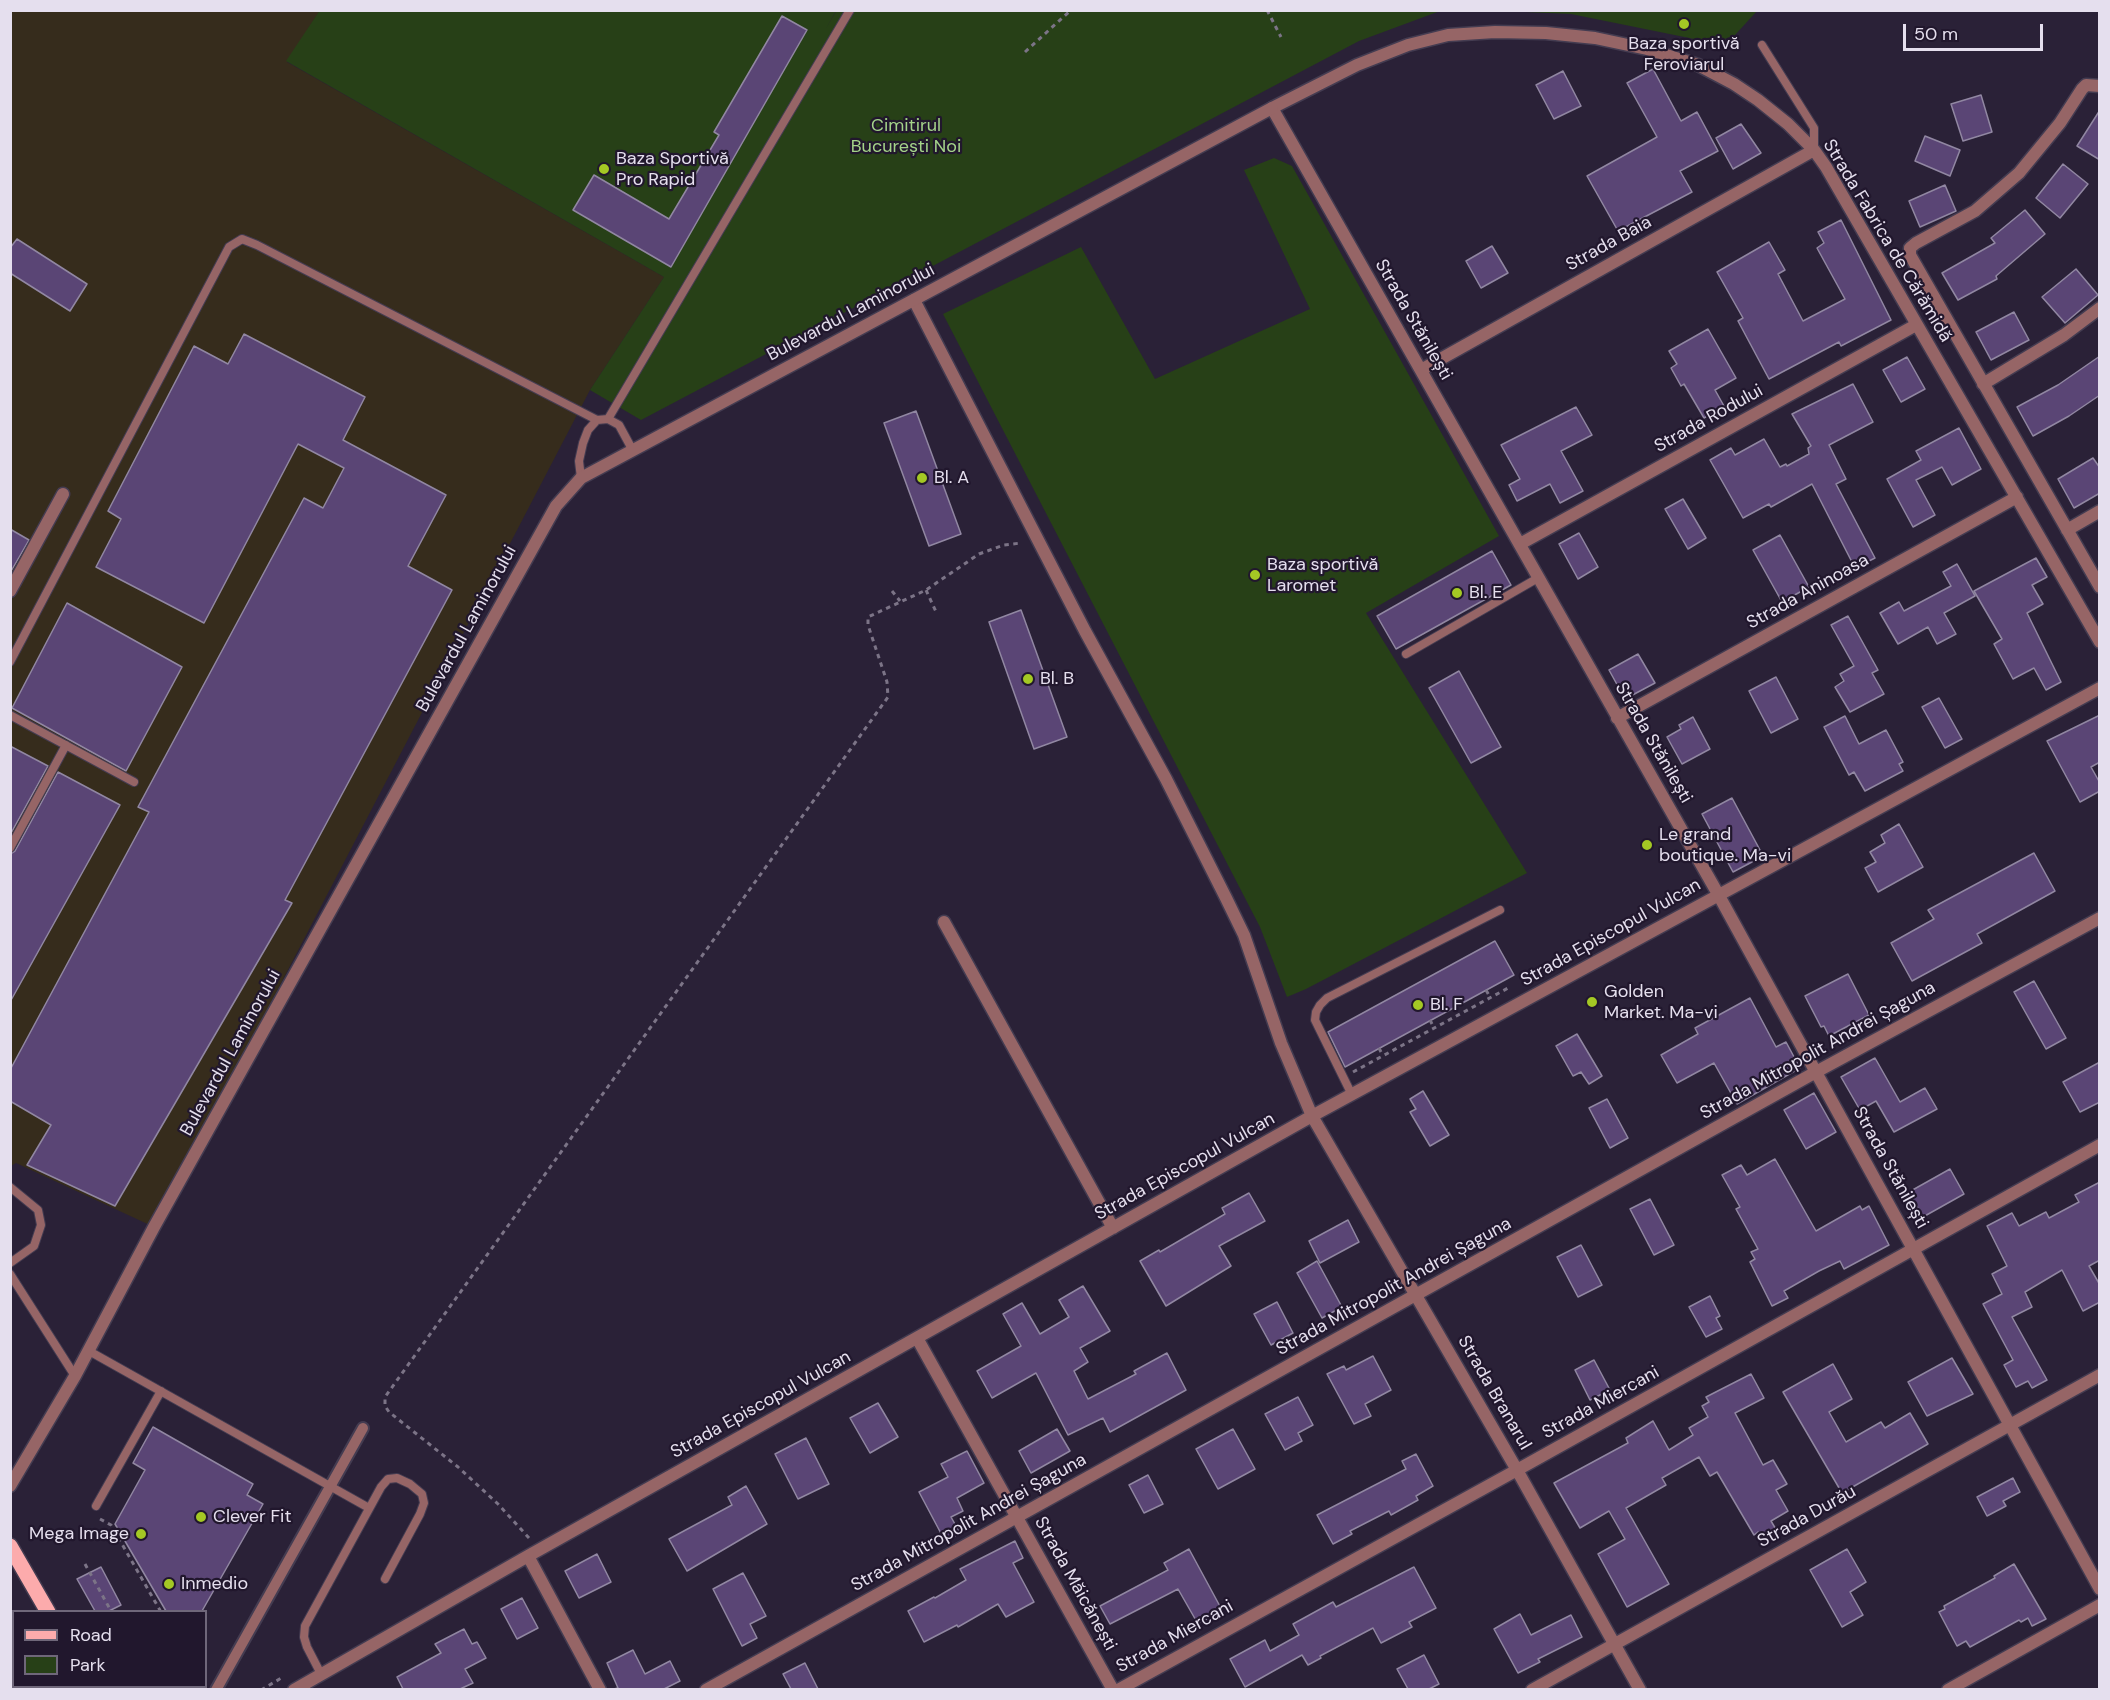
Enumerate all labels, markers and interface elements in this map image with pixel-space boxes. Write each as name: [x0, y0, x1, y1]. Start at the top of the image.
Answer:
scale bar: [1906, 12, 2046, 50]
marker: Baza sportivă Feroviarul: [1677, 17, 1691, 31]
text: 50 m: [1914, 22, 1958, 46]
place label: Baza sportivă Feroviarul: [1628, 33, 1740, 76]
park label: Cimitirul București Noi: [851, 115, 961, 158]
street label: Strada Fabrica de Cărămidă: [1818, 136, 1956, 346]
place label: Baza Sportivă Pro Rapid: [616, 148, 729, 190]
marker: Baza Sportivă Pro Rapid: [597, 162, 611, 176]
street label: Strada Baia: [1562, 212, 1656, 276]
street label: Strada Stănilești: [1370, 256, 1456, 384]
street label: Bulevardul Laminorului: [763, 260, 939, 366]
street label: Strada Rodului: [1651, 380, 1767, 458]
place label: Bl. A: [934, 467, 969, 489]
marker: Bl. A: [915, 471, 929, 485]
street label: Bulevardul Laminorului: [412, 542, 522, 716]
street label: Strada Aninoasa: [1743, 550, 1873, 634]
place label: Baza sportivă Laromet: [1267, 554, 1378, 596]
marker: Baza sportivă Laromet: [1248, 568, 1262, 582]
place label: Bl. E: [1469, 582, 1502, 604]
marker: Bl. E: [1450, 586, 1464, 600]
place label: Bl. B: [1040, 668, 1074, 690]
marker: Bl. B: [1021, 672, 1035, 686]
street label: Strada Stănilești: [1610, 679, 1696, 807]
place label: Le grand boutique. Ma-vi: [1659, 824, 1791, 866]
marker: Le grand boutique. Ma-vi: [1640, 838, 1654, 852]
street label: Strada Episcopul Vulcan: [1517, 874, 1705, 992]
street label: Bulevardul Laminorului: [176, 966, 286, 1140]
street label: Strada Mitropolit Andrei Șaguna: [1697, 977, 1939, 1125]
place label: Golden Market. Ma-vi: [1604, 981, 1718, 1024]
place label: Bl. F: [1430, 994, 1463, 1016]
marker: Golden Market. Ma-vi: [1585, 995, 1599, 1009]
marker: Bl. F: [1411, 998, 1425, 1012]
street label: Strada Stănilești: [1848, 1103, 1932, 1233]
street label: Strada Episcopul Vulcan: [1091, 1108, 1279, 1226]
street label: Strada Mitropolit Andrei Șaguna: [1273, 1213, 1515, 1361]
street label: Strada Branarul: [1453, 1332, 1535, 1454]
street label: Strada Episcopul Vulcan: [667, 1346, 855, 1464]
street label: Strada Miercani: [1539, 1362, 1663, 1444]
street label: Strada Mitropolit Andrei Șaguna: [848, 1449, 1090, 1597]
street label: Strada Durău: [1754, 1481, 1860, 1553]
place label: Clever Fit: [213, 1506, 291, 1528]
marker: Clever Fit: [194, 1510, 208, 1524]
street label: Strada Măicănești: [1029, 1513, 1121, 1655]
place label: Mega Image: [29, 1523, 129, 1545]
marker: Mega Image: [134, 1527, 148, 1541]
place label: Inmedio: [181, 1573, 248, 1595]
marker: Inmedio: [162, 1577, 176, 1591]
street label: Strada Miercani: [1113, 1596, 1237, 1678]
legend: [12, 1610, 207, 1688]
text: Road: [70, 1623, 112, 1647]
text: Park: [70, 1653, 106, 1677]

